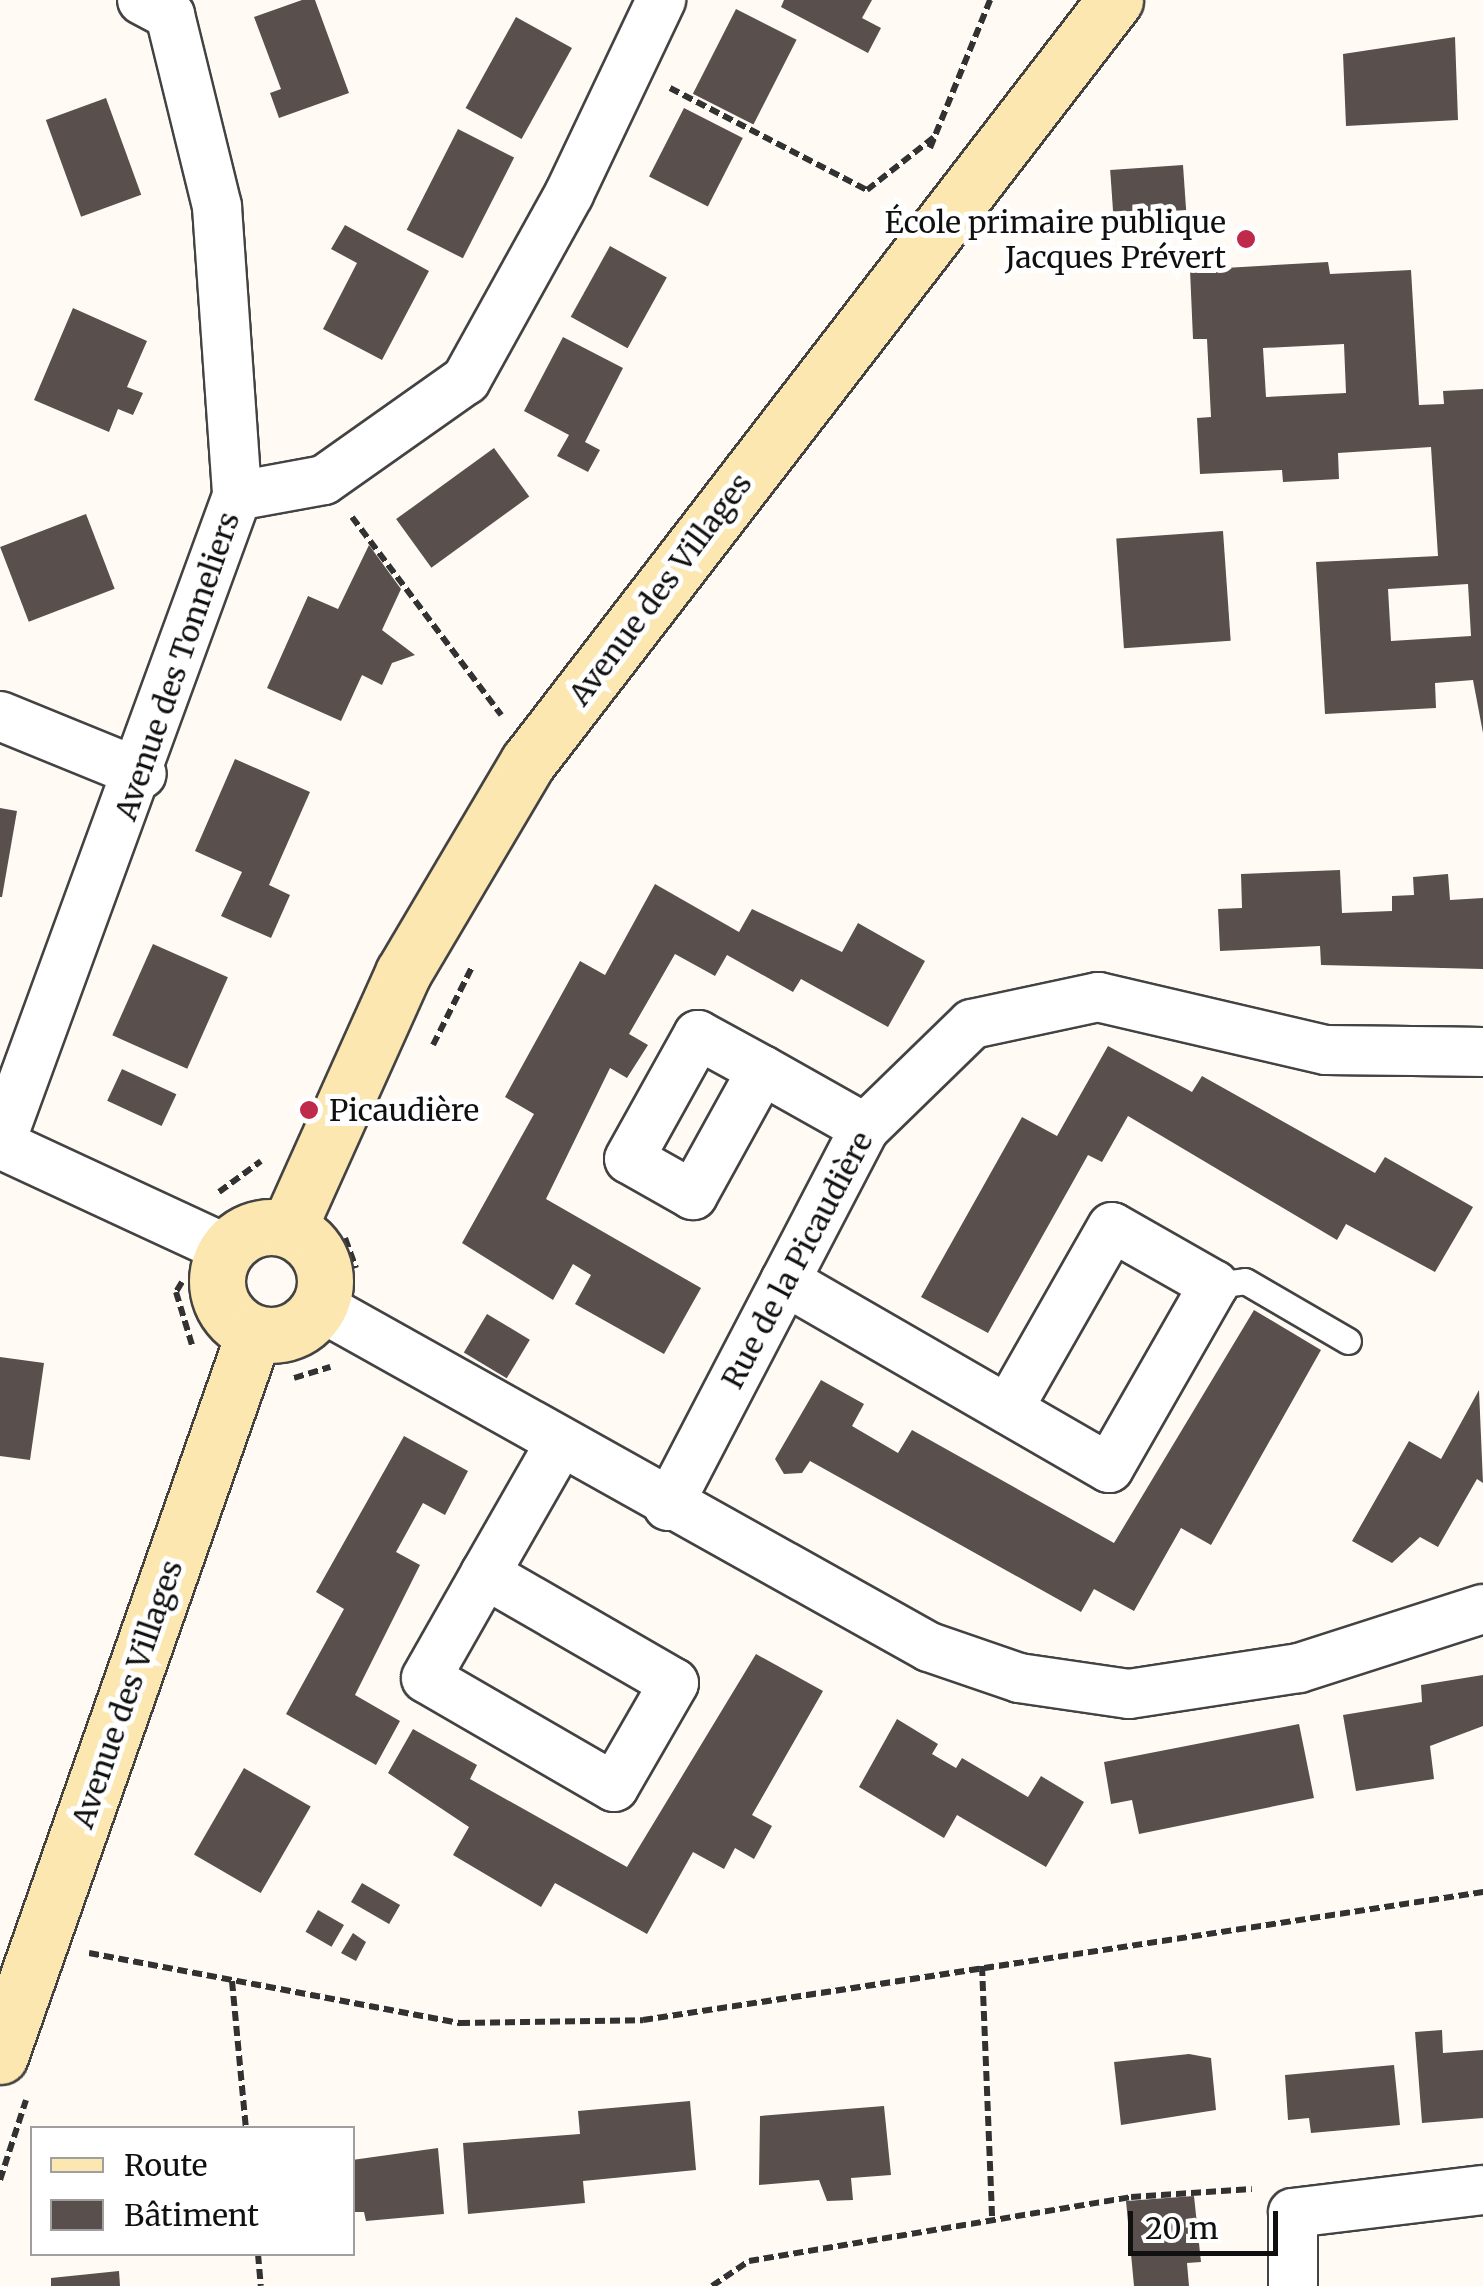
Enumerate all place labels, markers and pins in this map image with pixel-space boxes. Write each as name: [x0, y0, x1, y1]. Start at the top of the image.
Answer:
place label: École primaire publique Jacques Prévert: [885, 204, 1226, 274]
marker: École primaire publique Jacques Prévert: [1235, 228, 1257, 250]
place label: Picaudière: [329, 1092, 479, 1128]
marker: Picaudière: [298, 1099, 320, 1121]

